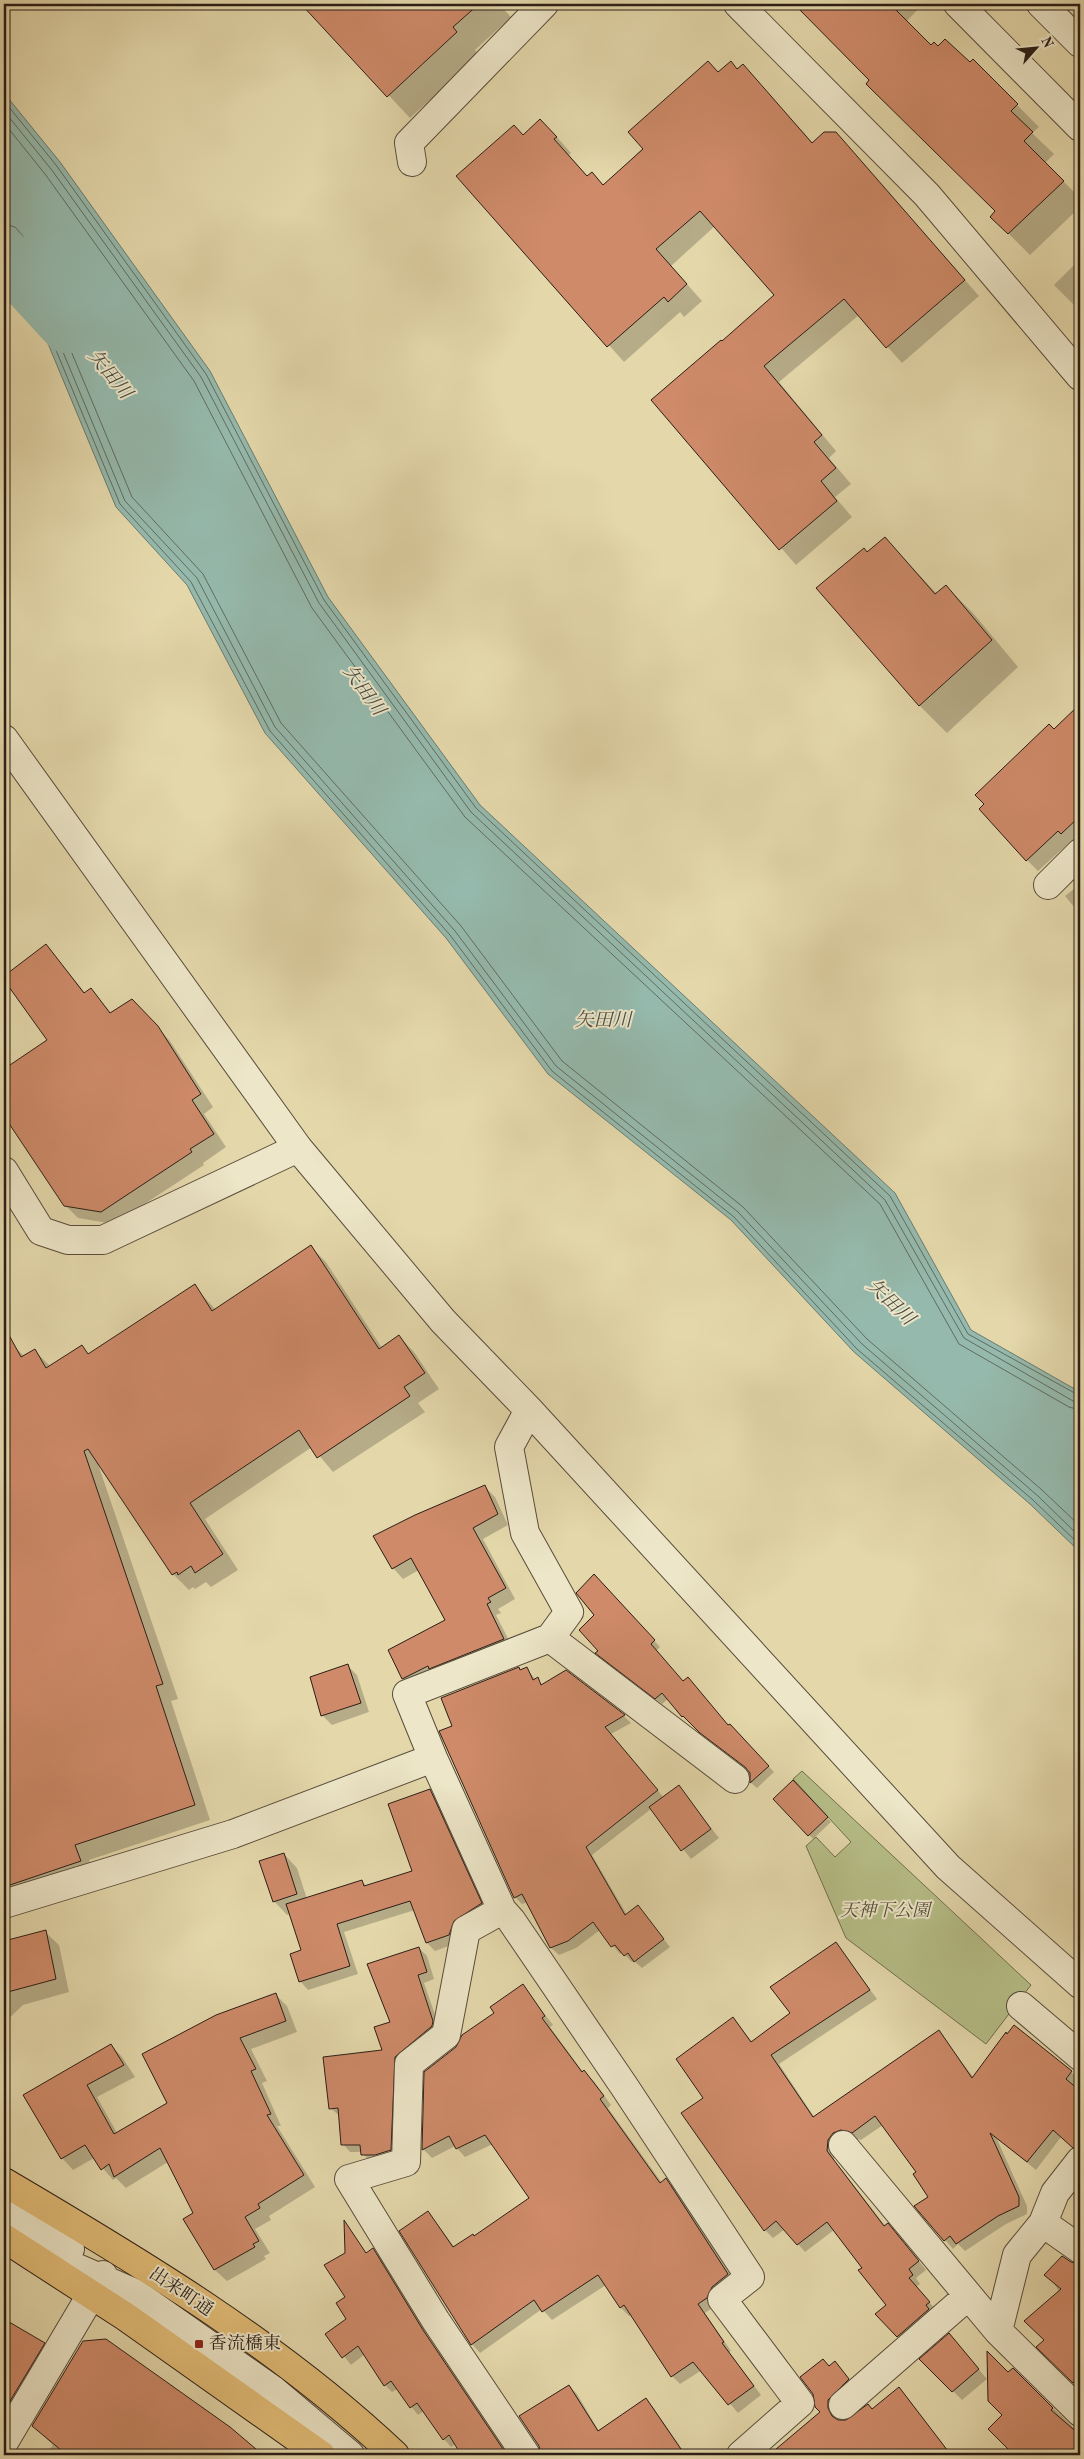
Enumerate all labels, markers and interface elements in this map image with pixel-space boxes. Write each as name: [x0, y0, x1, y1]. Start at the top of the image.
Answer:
north arrow: [1012, 22, 1062, 72]
text: N: [1038, 35, 1055, 51]
water label: 矢田川: [84, 346, 137, 405]
water label: 矢田川: [339, 661, 390, 721]
water label: 矢田川: [574, 1010, 633, 1031]
water label: 矢田川: [863, 1275, 920, 1331]
park label: 天神下公園: [840, 1900, 933, 1920]
street label: 出来町通: [146, 2264, 216, 2320]
place label: 香流橋東: [209, 2333, 281, 2353]
marker: 香流橋東: [193, 2338, 205, 2350]

